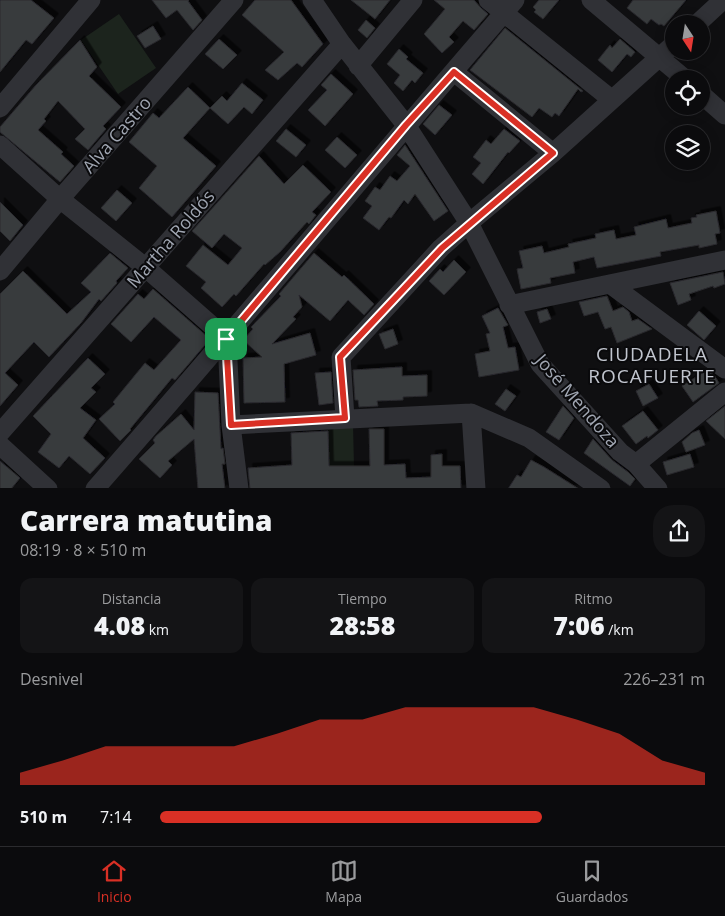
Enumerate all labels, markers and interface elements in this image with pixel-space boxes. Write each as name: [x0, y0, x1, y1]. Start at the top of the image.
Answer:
north arrow: [665, 15, 710, 60]
map controls: [665, 15, 710, 170]
button: locate: [665, 70, 710, 115]
street label: Alva Castro: [76, 91, 156, 178]
button: layers: [665, 125, 710, 170]
street label: Martha Roldós: [121, 184, 220, 292]
pin: [205, 318, 247, 360]
icon: arrive: [212, 325, 240, 353]
district label: CIUDADELA ROCAFUERTE: [588, 341, 716, 389]
street label: José Mendoza: [529, 347, 625, 452]
text: Carrera matutina: [20, 501, 272, 539]
button: share: [653, 505, 705, 557]
text: 08:19 · 8 × 510 m: [20, 539, 146, 561]
text: Distancia: [102, 589, 161, 608]
text: Tiempo: [338, 589, 387, 608]
text: Ritmo: [574, 589, 613, 608]
text: 4.08: [94, 608, 145, 642]
text: 28:58: [330, 608, 395, 642]
text: 7:06: [553, 608, 605, 642]
text: km: [145, 620, 169, 639]
text: /km: [605, 620, 634, 639]
text: Desnivel: [20, 668, 83, 690]
text: 226–231 m: [623, 668, 705, 690]
text: 510 m: [20, 806, 67, 828]
text: 7:14: [100, 806, 132, 828]
tab: Inicio: [97, 857, 132, 906]
tab: Mapa: [325, 857, 362, 906]
tab: Guardados: [556, 857, 628, 906]

